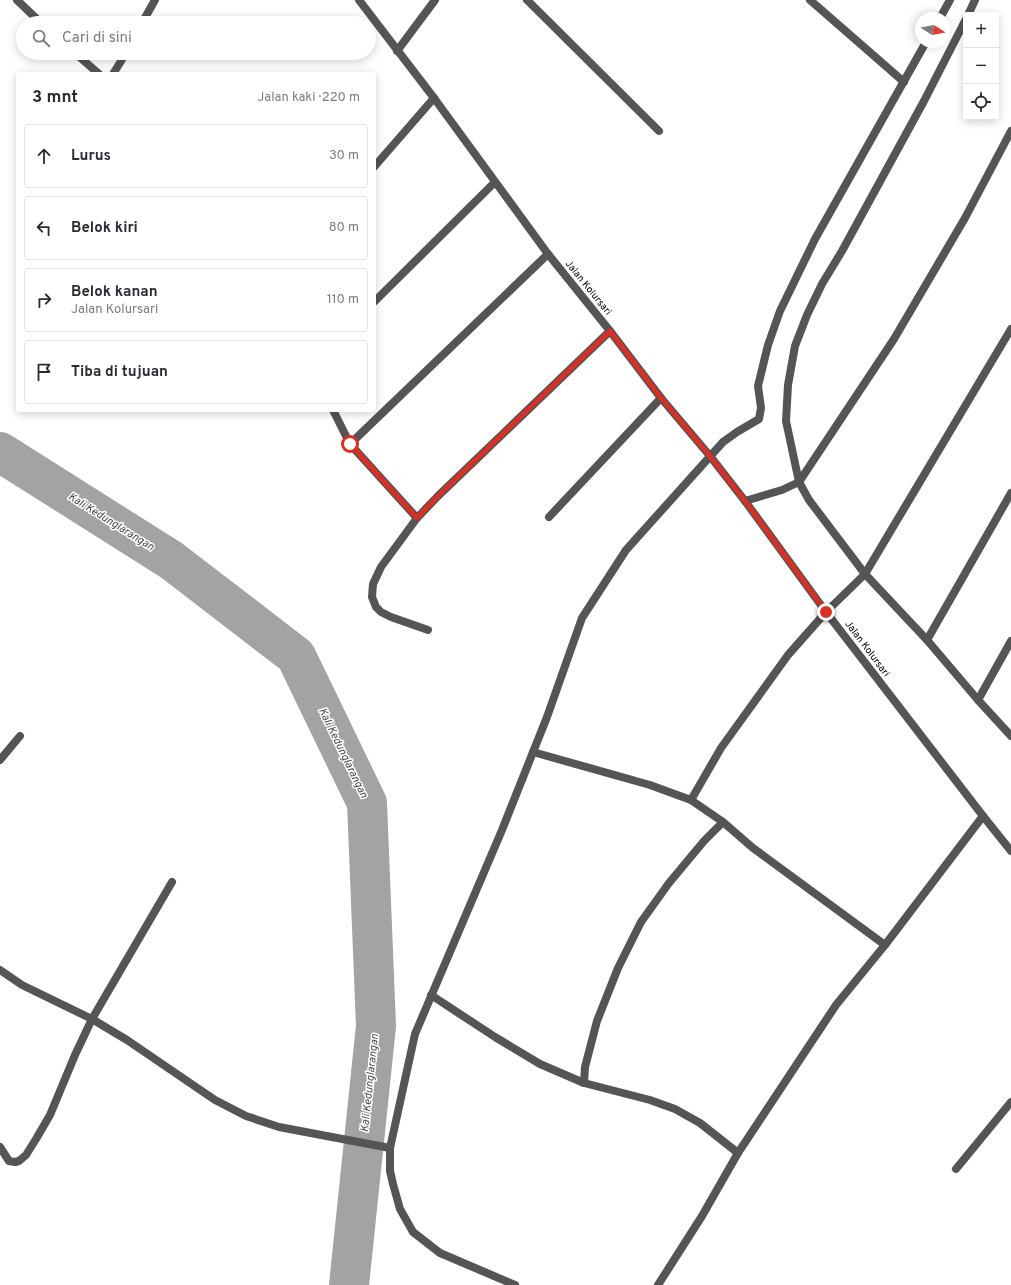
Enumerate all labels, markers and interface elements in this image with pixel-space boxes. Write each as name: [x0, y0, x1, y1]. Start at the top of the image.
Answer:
north arrow: [915, 12, 951, 48]
map controls: [963, 12, 999, 120]
button: +: [963, 12, 999, 48]
search box: [16, 16, 376, 60]
icon: search: [30, 27, 52, 49]
text: Cari di sini: [62, 29, 132, 48]
button: −: [963, 48, 999, 84]
button: locate: [963, 84, 999, 120]
text: 3 mnt: [32, 87, 78, 109]
text: Jalan kaki · 220 m: [257, 90, 360, 106]
icon: ahead: [33, 145, 55, 167]
text: Lurus: [71, 147, 111, 166]
text: 30 m: [329, 148, 359, 164]
icon: left: [33, 217, 55, 239]
text: Belok kiri: [71, 219, 138, 238]
text: 80 m: [329, 220, 359, 236]
street label: Jalan Kolursari: [562, 258, 614, 318]
text: Belok kanan: [71, 283, 158, 302]
icon: right: [33, 289, 55, 311]
text: 110 m: [327, 292, 359, 308]
text: Jalan Kolursari: [71, 302, 158, 318]
icon: arrive: [33, 361, 55, 383]
text: Tiba di tujuan: [71, 363, 168, 382]
route start: [341, 435, 359, 453]
water label: Kali Kedunglarangan: [65, 490, 157, 554]
route end: [817, 603, 835, 621]
street label: Jalan Kolursari: [842, 618, 892, 680]
water label: Kali Kedunglarangan: [315, 706, 371, 800]
water label: Kali Kedunglarangan: [358, 1033, 382, 1133]

